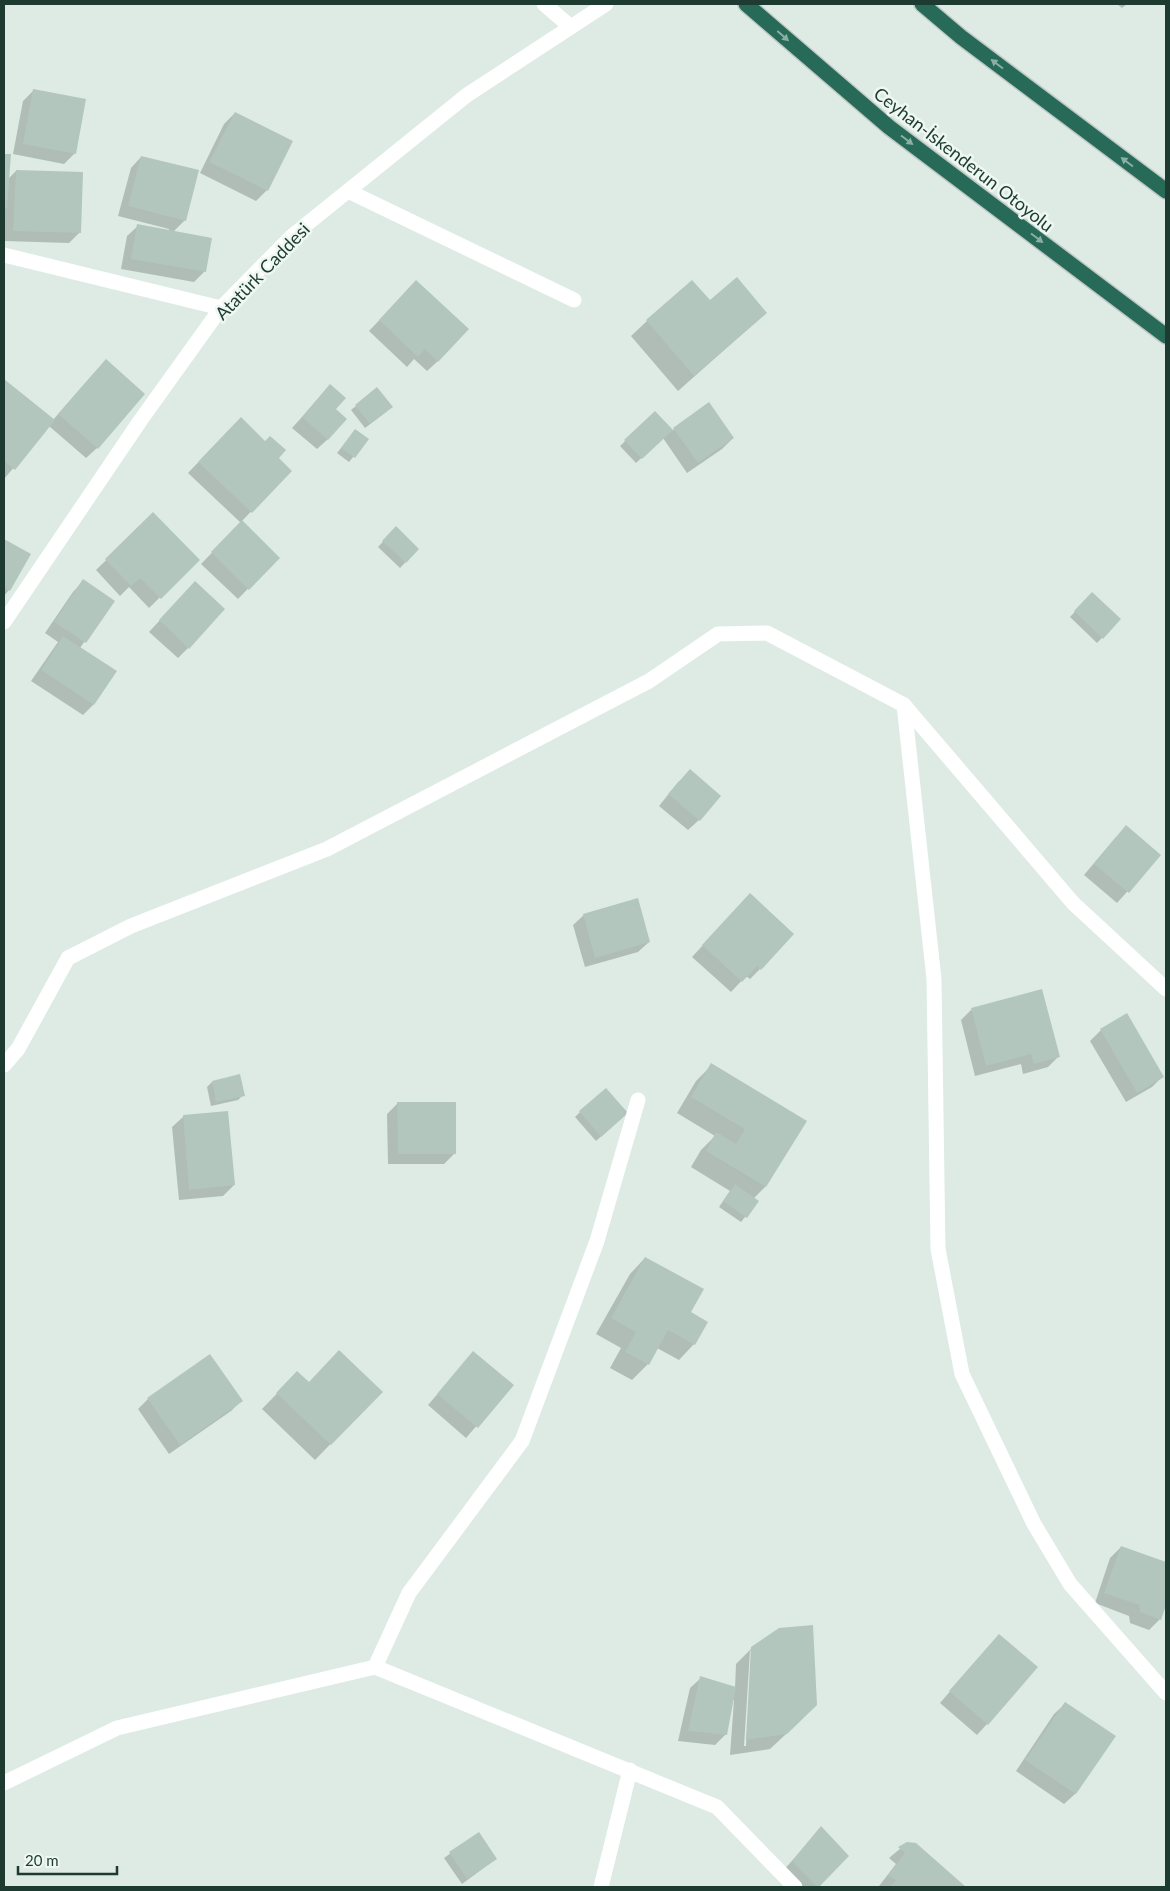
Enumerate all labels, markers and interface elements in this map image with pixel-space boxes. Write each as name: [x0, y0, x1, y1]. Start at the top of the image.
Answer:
one-way arrow: [776, 30, 789, 41]
one-way arrow: [990, 59, 1004, 69]
street label: Ceyhan-İskenderun Otoyolu: [870, 82, 1058, 236]
one-way arrow: [900, 135, 913, 146]
one-way arrow: [1120, 157, 1134, 167]
street label: Atatürk Caddesi: [210, 218, 314, 324]
one-way arrow: [1030, 233, 1044, 243]
scale bar: [18, 1844, 116, 1876]
text: 20 m: [25, 1851, 59, 1869]

